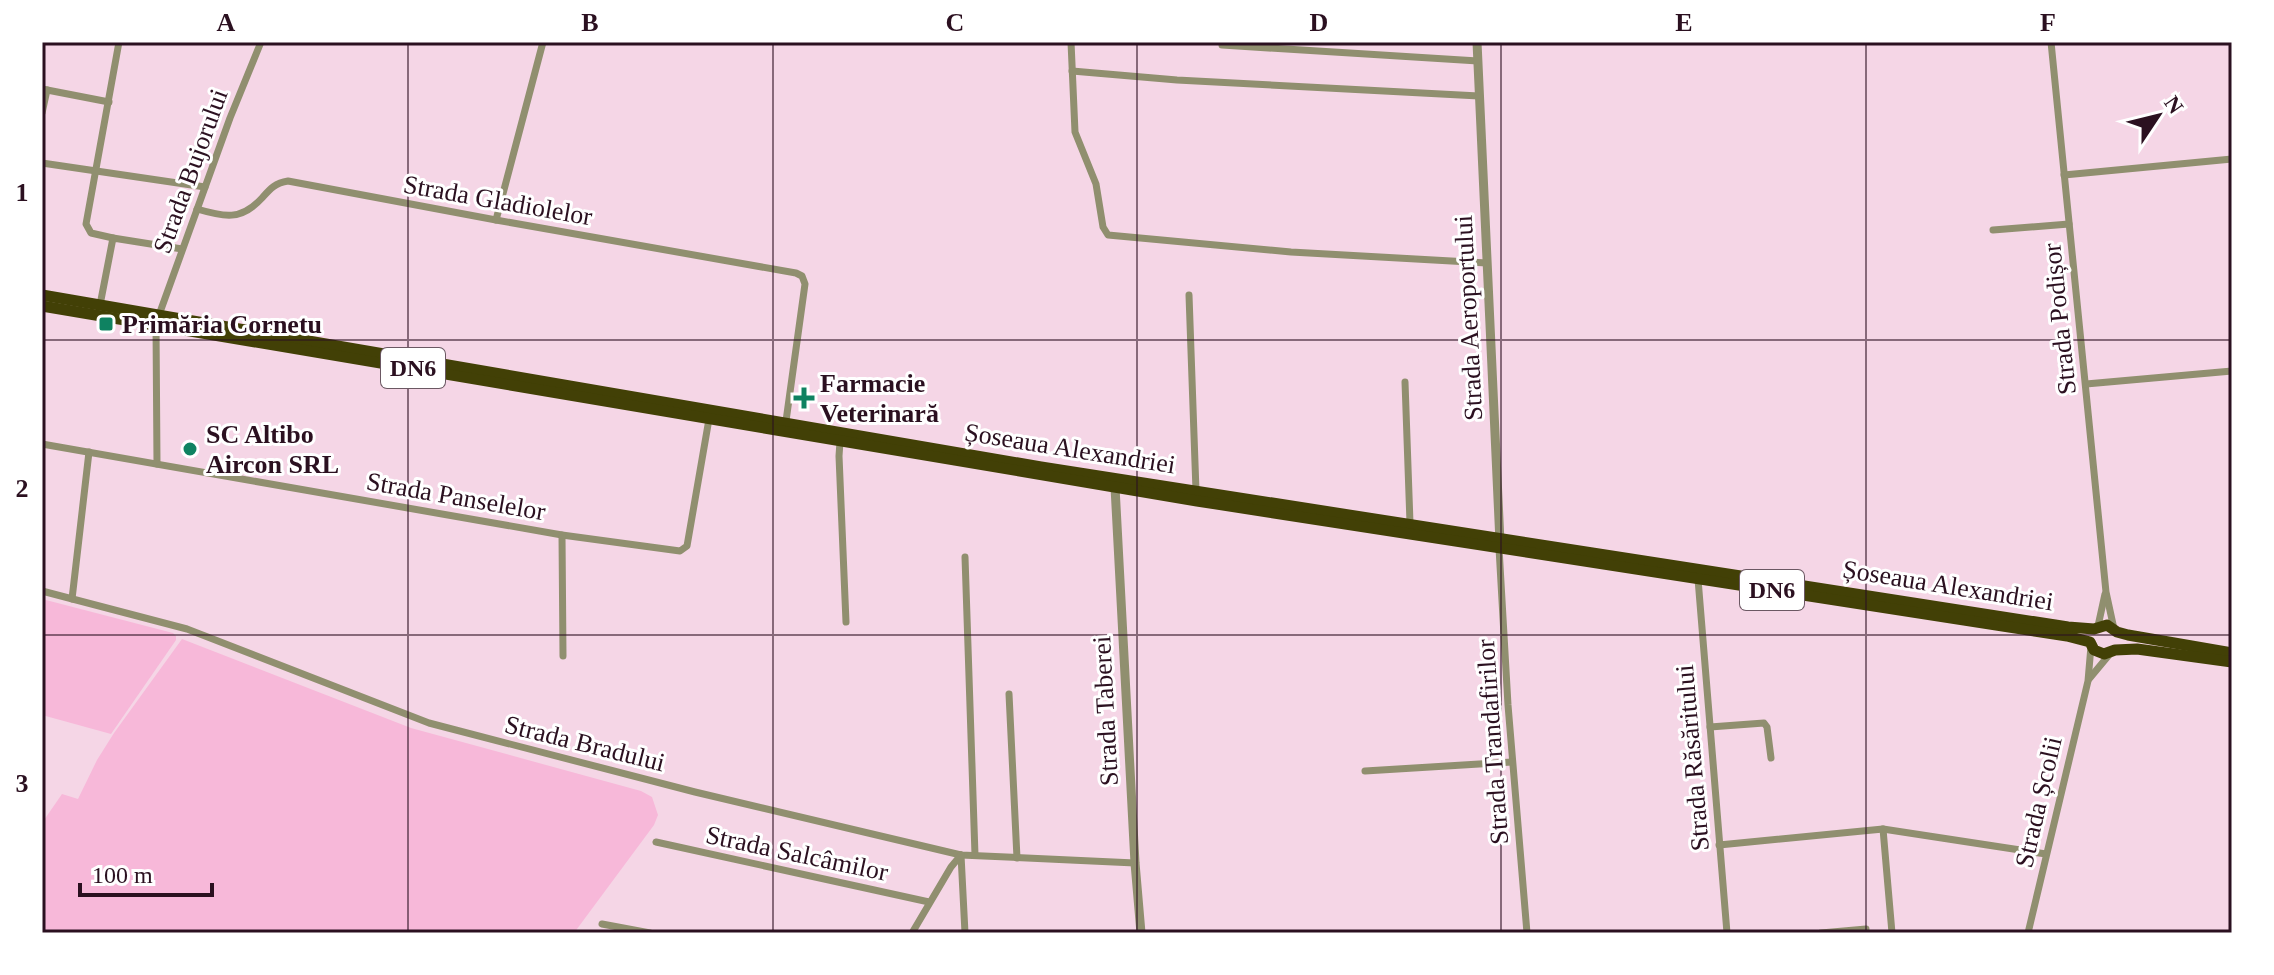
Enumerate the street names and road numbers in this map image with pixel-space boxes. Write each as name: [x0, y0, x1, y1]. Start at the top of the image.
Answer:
street label: Strada Bujorului: [147, 85, 234, 257]
street label: Strada Gladiolelor: [401, 170, 595, 231]
street label: Strada Aeroportului: [1449, 214, 1488, 421]
street label: Strada Podișor: [2037, 241, 2082, 396]
road number: DN6: [381, 348, 445, 388]
street label: Șoseaua Alexandriei: [962, 418, 1177, 479]
street label: Strada Panselelor: [364, 466, 548, 527]
street label: Șoseaua Alexandriei: [1840, 555, 2055, 616]
road number: DN6: [1740, 570, 1804, 610]
street label: Strada Taberei: [1087, 635, 1124, 787]
street label: Strada Trandafirilor: [1471, 638, 1514, 846]
street label: Strada Răsăritului: [1670, 664, 1715, 852]
street label: Strada Bradului: [502, 710, 668, 777]
street label: Strada Școlii: [2009, 734, 2068, 870]
street label: Strada Salcâmilor: [703, 820, 891, 887]

